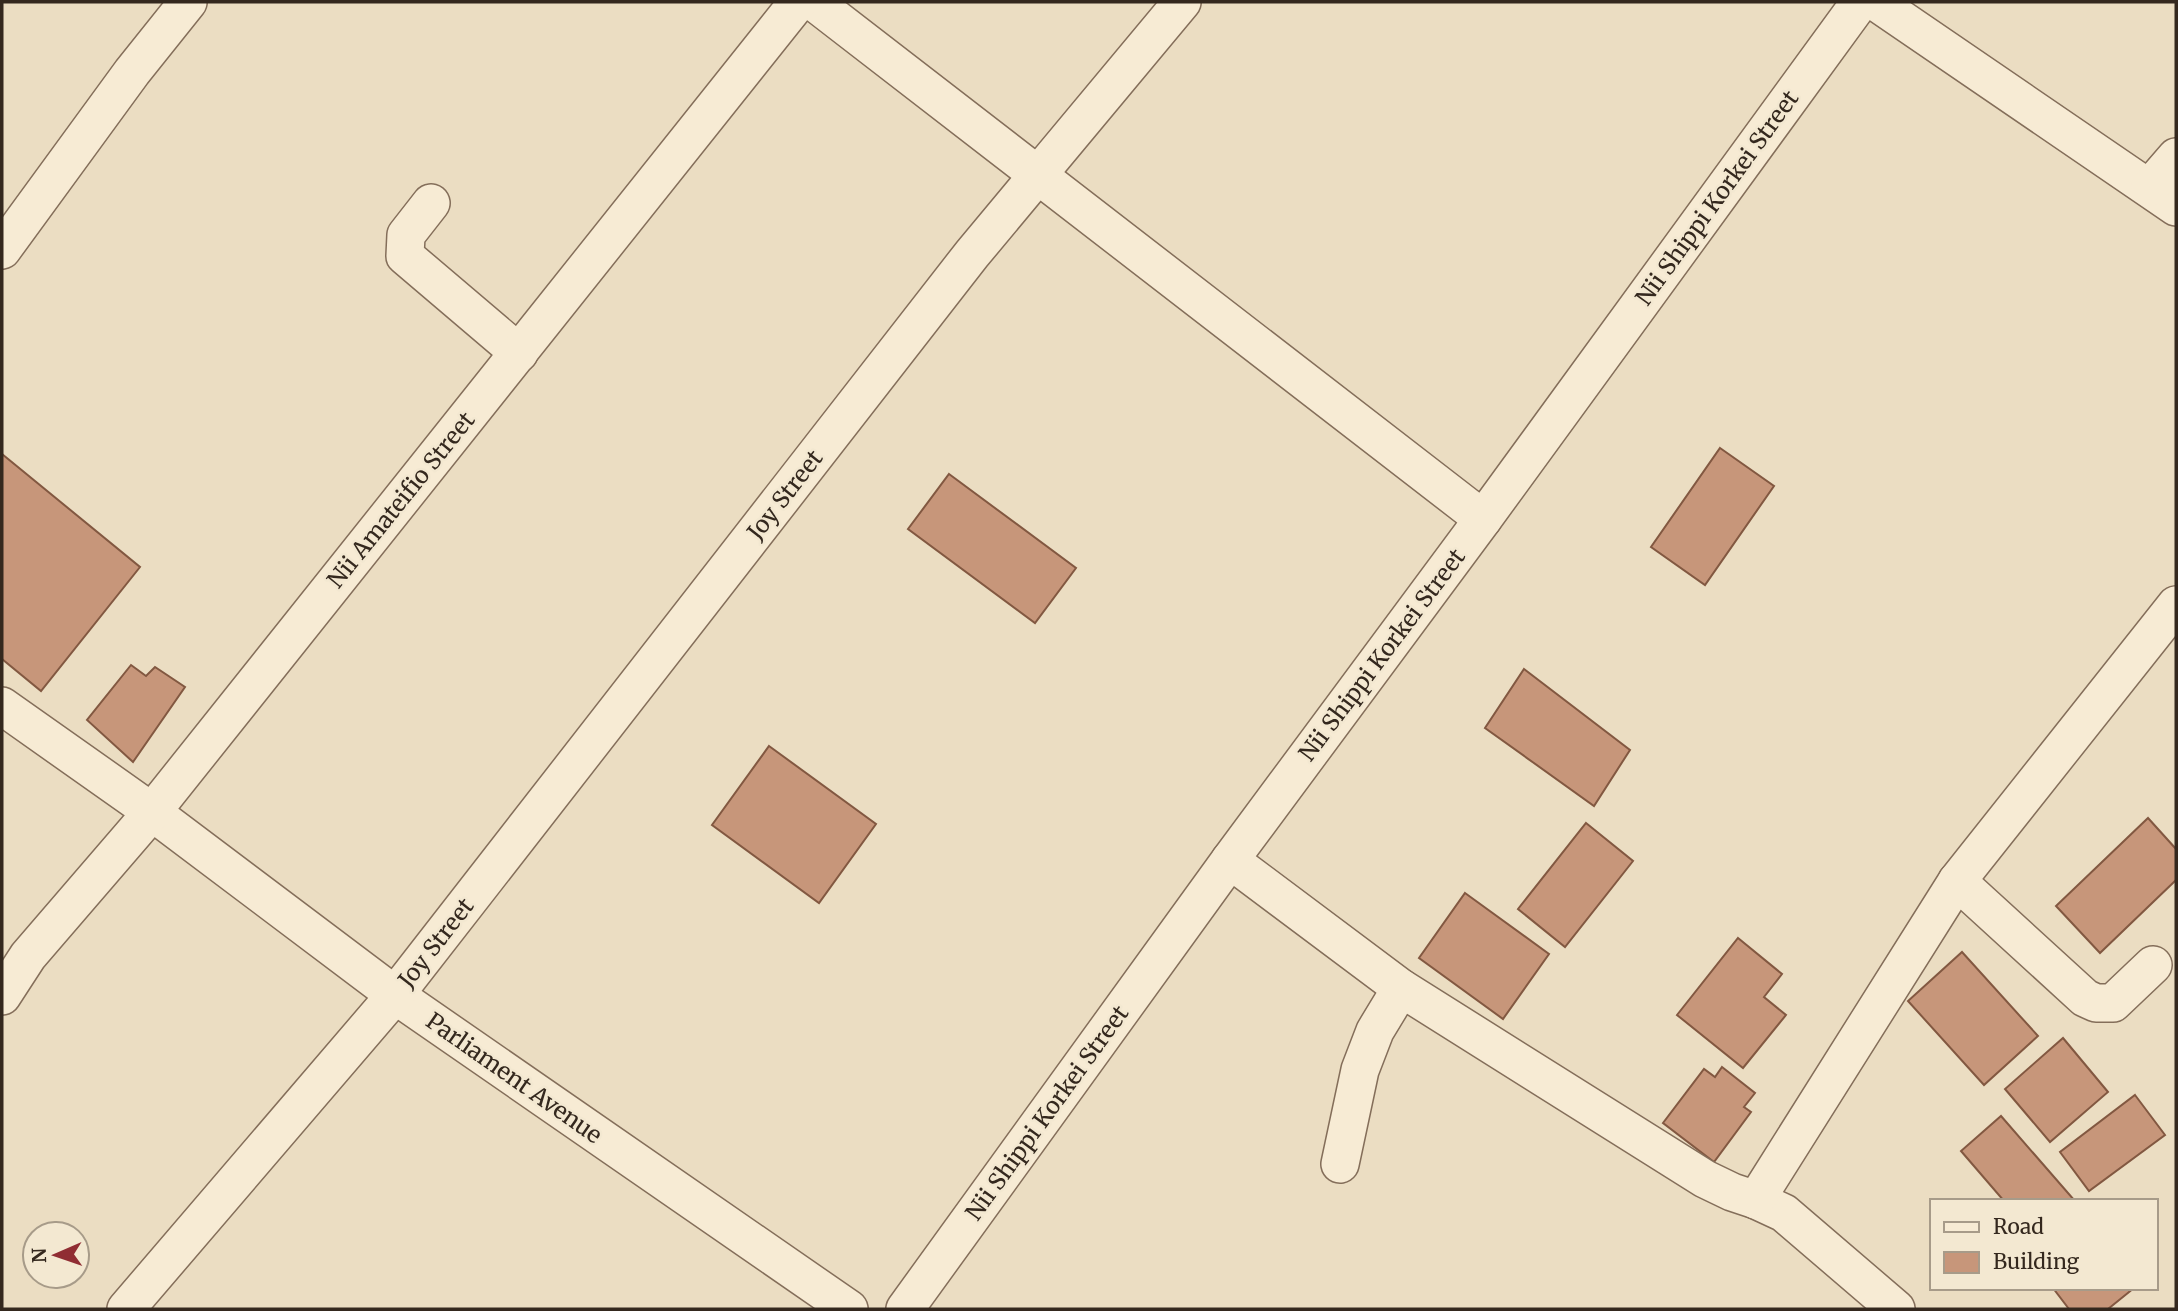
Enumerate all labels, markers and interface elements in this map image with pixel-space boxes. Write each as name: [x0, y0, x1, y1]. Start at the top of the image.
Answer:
street label: Nii Shippi Korkei Street: [1629, 85, 1804, 311]
street label: Nii Amateifio Street: [321, 406, 480, 594]
street label: Joy Street: [740, 444, 829, 546]
street label: Nii Shippi Korkei Street: [1292, 543, 1471, 767]
street label: Joy Street: [391, 892, 480, 994]
street label: Nii Shippi Korkei Street: [959, 1000, 1134, 1226]
street label: Parliament Avenue: [421, 1006, 608, 1149]
legend: [1930, 1199, 2157, 1290]
text: Road: [1993, 1213, 2044, 1240]
north arrow: [21, 1220, 91, 1290]
text: N: [27, 1248, 51, 1264]
text: Building: [1993, 1248, 2080, 1275]

